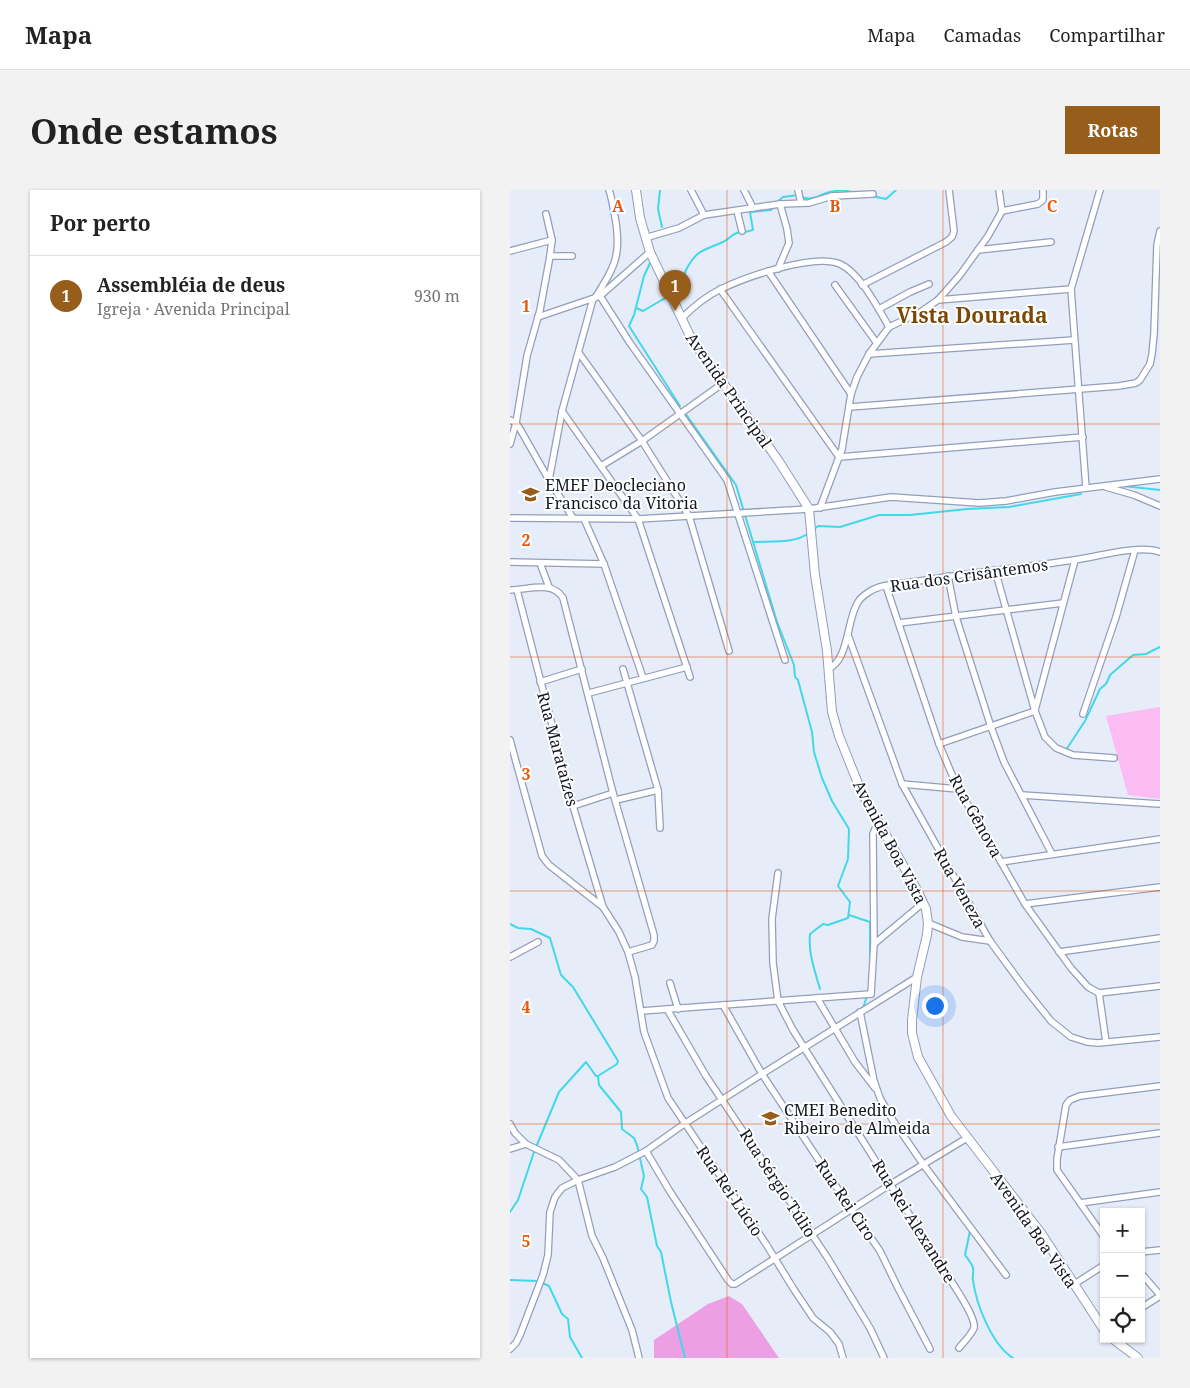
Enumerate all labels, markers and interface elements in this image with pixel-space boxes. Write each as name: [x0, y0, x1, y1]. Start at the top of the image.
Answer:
text: Mapa: [25, 18, 92, 51]
text: Mapa: [867, 23, 916, 47]
text: Camadas: [944, 23, 1021, 47]
text: Compartilhar: [1049, 23, 1165, 47]
button: Rotas: [1065, 106, 1160, 154]
text: Onde estamos: [30, 107, 278, 154]
text: A: [612, 195, 625, 217]
text: B: [830, 195, 841, 217]
text: C: [1047, 195, 1058, 217]
text: Por perto: [50, 209, 151, 237]
pin: 1: [659, 270, 691, 311]
text: Assembléia de deus: [97, 272, 285, 298]
text: 1: [61, 285, 71, 307]
text: 930 m: [414, 285, 460, 307]
text: 1: [521, 295, 531, 317]
text: Igreja · Avenida Principal: [97, 298, 290, 320]
district label: Vista Dourada: [896, 301, 1048, 329]
street label: Avenida Principal: [681, 328, 777, 452]
place label: EMEF Deocleciano Francisco da Vitoria: [545, 474, 698, 514]
school or university icon: EMEF Deocleciano Francisco da Vitoria: [521, 484, 541, 504]
text: 2: [521, 529, 531, 551]
street label: Rua dos Crisântemos: [889, 553, 1049, 597]
street label: Rua Marataízes: [532, 689, 584, 809]
text: 3: [521, 763, 531, 785]
street label: Rua Gênova: [944, 771, 1008, 861]
street label: Avenida Boa Vista: [848, 776, 932, 908]
street label: Rua Veneza: [929, 844, 991, 932]
your location: [922, 993, 948, 1019]
text: 4: [521, 996, 531, 1018]
place label: CMEI Benedito Ribeiro de Almeida: [784, 1099, 930, 1139]
school or university icon: CMEI Benedito Ribeiro de Almeida: [760, 1109, 780, 1129]
street label: Rua Sérgio Túlio: [735, 1125, 821, 1241]
street label: Rua Rei Lúcio: [692, 1142, 768, 1240]
street label: Rua Rei Ciro: [811, 1155, 881, 1245]
street label: Rua Rei Alexandre: [867, 1155, 961, 1287]
street label: Avenida Boa Vista: [986, 1167, 1082, 1293]
map controls: [1100, 1208, 1145, 1343]
button: +: [1100, 1208, 1145, 1253]
text: 5: [521, 1230, 531, 1252]
button: −: [1100, 1253, 1145, 1298]
button: locate: [1100, 1298, 1145, 1343]

